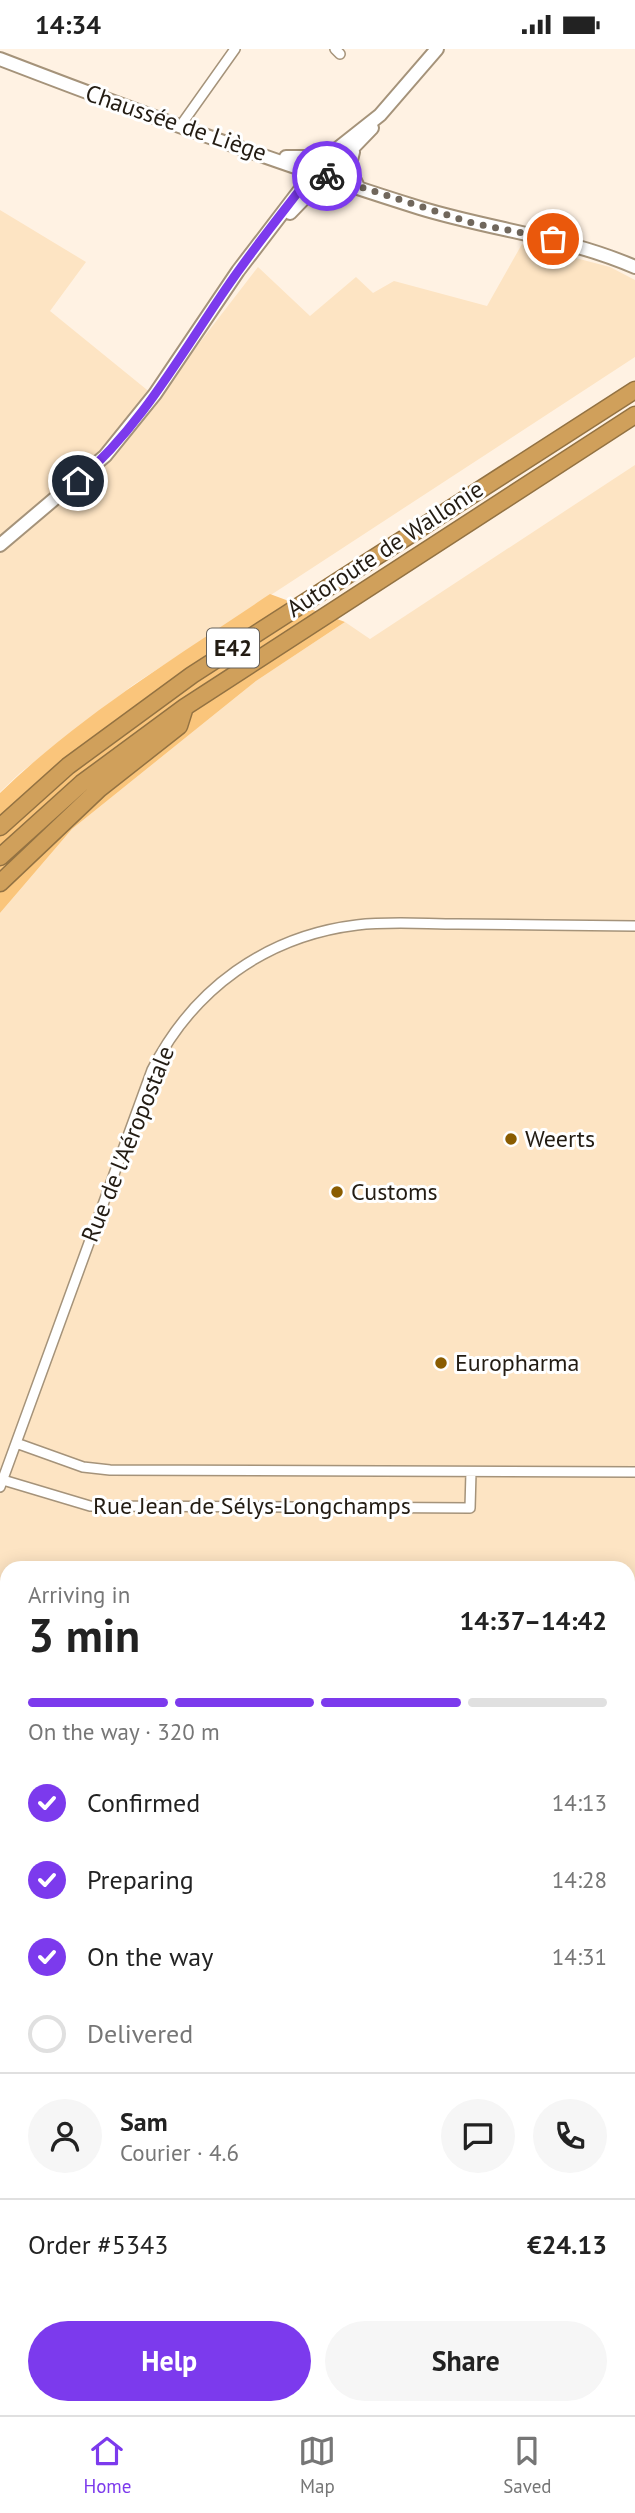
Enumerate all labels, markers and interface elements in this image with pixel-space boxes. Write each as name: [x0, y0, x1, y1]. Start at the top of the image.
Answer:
text: 14:34: [35, 8, 101, 41]
street label: Chaussée de Liège: [81, 77, 271, 168]
courier: [292, 141, 362, 211]
icon: bike: [308, 157, 346, 195]
pin: [523, 209, 583, 269]
icon: bag: [534, 220, 572, 258]
pin: [48, 451, 108, 511]
icon: home: [59, 462, 97, 500]
street label: Autoroute de Wallonie: [280, 473, 489, 624]
road number: E42: [207, 629, 259, 667]
street label: Rue de l'Aéropostale: [74, 1041, 181, 1246]
place label: Weerts: [525, 1123, 595, 1154]
marker: Weerts: [503, 1131, 519, 1147]
place label: Customs: [351, 1176, 438, 1207]
marker: Customs: [329, 1184, 345, 1200]
place label: Europharma: [455, 1347, 579, 1378]
marker: Europharma: [433, 1355, 449, 1371]
street label: Rue Jean de Sélys-Longchamps: [93, 1490, 411, 1521]
text: Arriving in: [28, 1580, 130, 1609]
text: 14:37–14:42: [460, 1604, 607, 1637]
text: 3 min: [28, 1605, 140, 1665]
text: On the way · 320 m: [28, 1717, 220, 1746]
icon: check: [28, 1784, 66, 1822]
text: Confirmed: [87, 1786, 200, 1819]
text: 14:13: [552, 1788, 607, 1817]
icon: check: [28, 1861, 66, 1899]
text: Preparing: [87, 1863, 194, 1896]
text: 14:28: [552, 1865, 607, 1894]
icon: check: [28, 1938, 66, 1976]
text: On the way: [87, 1940, 213, 1973]
text: 14:31: [552, 1942, 607, 1971]
text: Delivered: [87, 2017, 193, 2050]
button: person: [28, 2099, 102, 2173]
button: chat: [441, 2099, 515, 2173]
button: phone: [533, 2099, 607, 2173]
text: Sam: [120, 2105, 168, 2138]
text: Courier · 4.6: [120, 2138, 239, 2167]
text: Order #5343: [28, 2228, 168, 2261]
text: €24.13: [527, 2228, 607, 2261]
button: Help: [28, 2321, 311, 2401]
button: Share: [325, 2321, 607, 2401]
tab: Home: [83, 2432, 131, 2498]
tab: Map: [298, 2432, 336, 2498]
tab: Saved: [503, 2432, 552, 2498]

